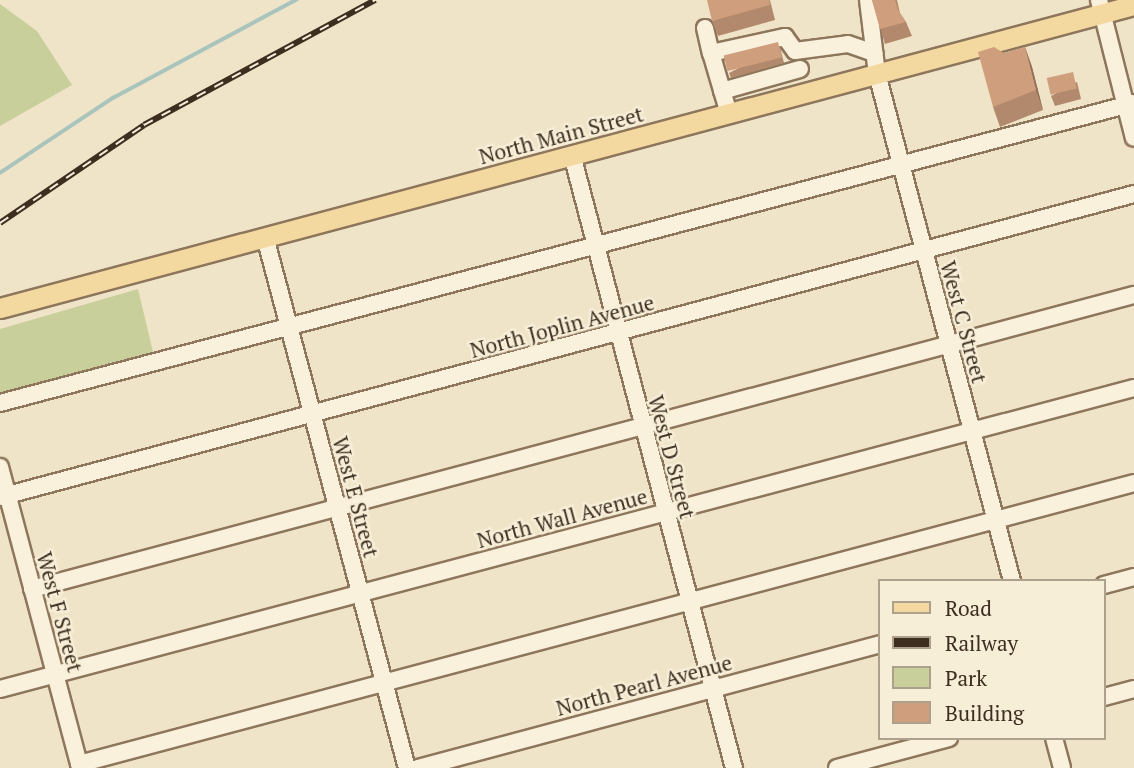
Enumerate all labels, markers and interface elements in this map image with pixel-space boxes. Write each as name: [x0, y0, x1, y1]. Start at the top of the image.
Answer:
street label: North Main Street: [476, 101, 646, 169]
street label: West C Street: [936, 258, 992, 386]
street label: North Joplin Avenue: [467, 289, 657, 363]
street label: West D Street: [643, 393, 701, 521]
street label: West E Street: [328, 434, 384, 560]
street label: North Wall Avenue: [474, 483, 650, 553]
street label: West F Street: [32, 549, 88, 675]
legend: [878, 579, 1106, 740]
text: Road: [945, 594, 992, 622]
text: Railway: [945, 629, 1018, 657]
street label: North Pearl Avenue: [553, 649, 735, 721]
text: Park: [945, 664, 987, 692]
text: Building: [945, 699, 1024, 727]

